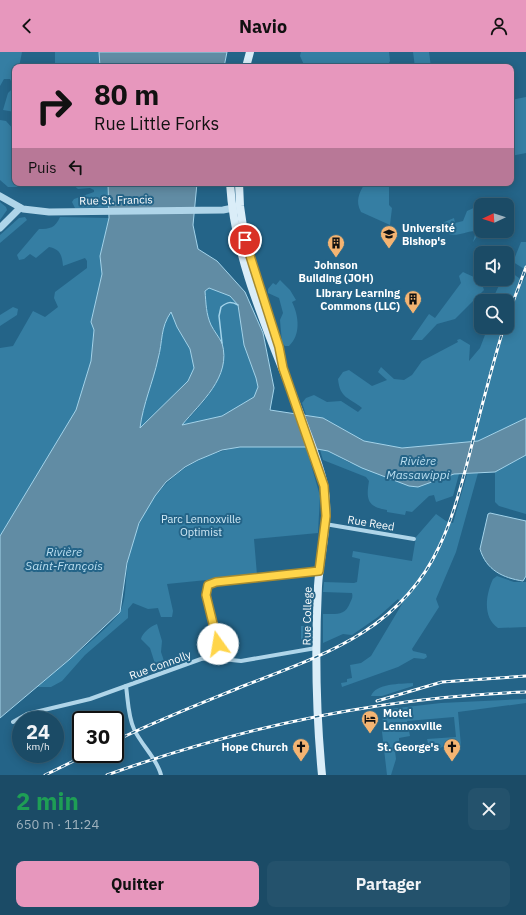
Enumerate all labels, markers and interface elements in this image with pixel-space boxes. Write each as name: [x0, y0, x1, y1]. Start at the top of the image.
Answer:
icon: back: [16, 15, 38, 37]
text: Navio: [239, 15, 287, 38]
icon: person: [488, 15, 510, 37]
text: 80 m: [94, 76, 159, 113]
icon: right: [28, 80, 80, 132]
text: Rue Little Forks: [94, 112, 219, 135]
icon: left: [65, 156, 87, 178]
text: Puis: [28, 158, 57, 177]
street label: Rue St. Francis: [79, 192, 153, 208]
north arrow: [474, 198, 514, 238]
map controls: [474, 198, 514, 334]
place label: Université Bishop's: [402, 221, 455, 248]
pin: [228, 223, 262, 257]
school or university icon: Université Bishop's: [379, 224, 399, 249]
icon: arrive: [234, 229, 256, 251]
building icon: Johnson Building (JOH): [326, 233, 346, 258]
button: sound: [474, 246, 514, 286]
place label: Johnson Building (JOH): [299, 258, 374, 285]
place label: Library Learning Commons (LLC): [316, 286, 401, 313]
building icon: Library Learning Commons (LLC): [403, 289, 423, 314]
button: search: [474, 294, 514, 334]
water label: Rivière Massawippi: [386, 453, 451, 482]
park label: Parc Lennoxville Optimist: [161, 512, 241, 539]
street label: Rue Reed: [347, 512, 395, 534]
water label: Rivière Saint-François: [25, 544, 103, 573]
street label: Rue College: [299, 587, 315, 645]
position arrow: [197, 623, 239, 665]
street label: Rue Connolly: [127, 647, 193, 683]
place label: Motel Lennoxville: [383, 706, 442, 733]
hotel icon: Motel Lennoxville: [360, 709, 380, 734]
speed limit sign: 30: [72, 711, 124, 763]
text: 24: [26, 718, 50, 745]
church icon: Hope Church: [291, 737, 311, 762]
church icon: St. George's: [442, 737, 462, 762]
text: km/h: [26, 740, 50, 753]
place label: Hope Church: [221, 740, 288, 754]
place label: St. George's: [377, 740, 439, 754]
text: 2 min: [16, 785, 79, 817]
button: close: [468, 788, 510, 830]
text: 650 m · 11:24: [16, 816, 99, 833]
button: Quitter: [16, 861, 259, 907]
button: Partager: [267, 861, 510, 907]

